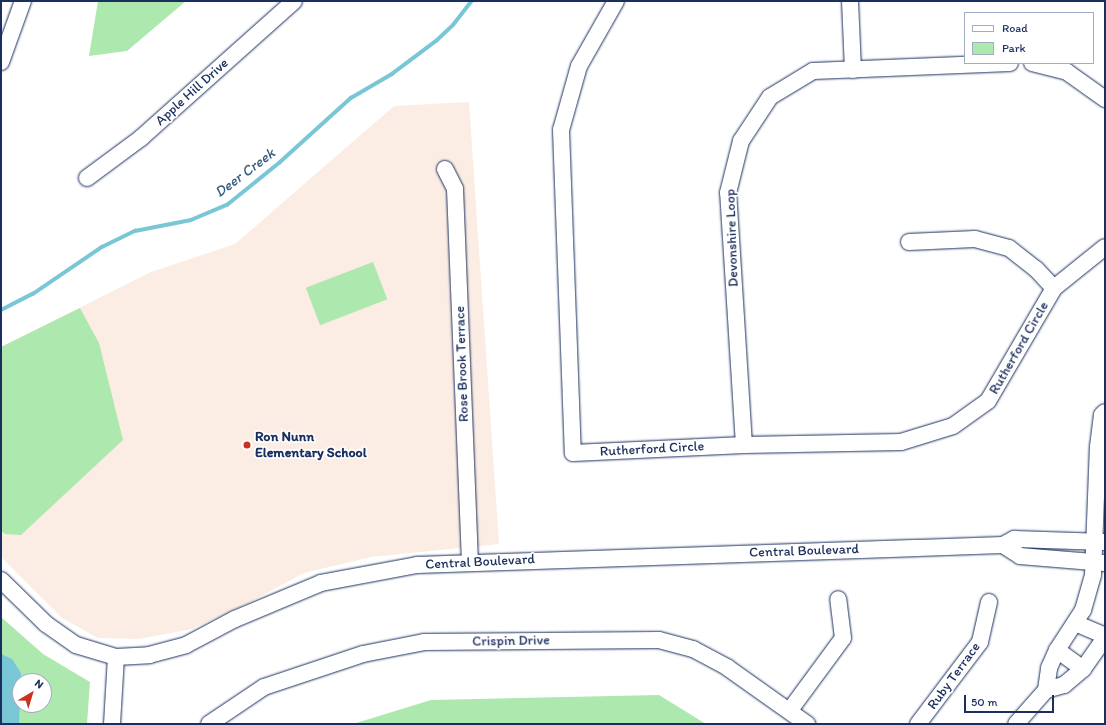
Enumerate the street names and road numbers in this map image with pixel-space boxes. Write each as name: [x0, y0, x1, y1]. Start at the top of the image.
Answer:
street label: Apple Hill Drive: [152, 55, 232, 129]
street label: Devonshire Loop: [722, 189, 742, 287]
street label: Rutherford Circle: [986, 299, 1052, 397]
street label: Rose Brook Terrace: [452, 306, 472, 422]
street label: Rutherford Circle: [599, 438, 705, 460]
street label: Central Boulevard: [749, 541, 859, 561]
street label: Central Boulevard: [425, 551, 535, 573]
street label: Crispin Drive: [472, 632, 550, 650]
street label: Ruby Terrace: [924, 640, 984, 712]

